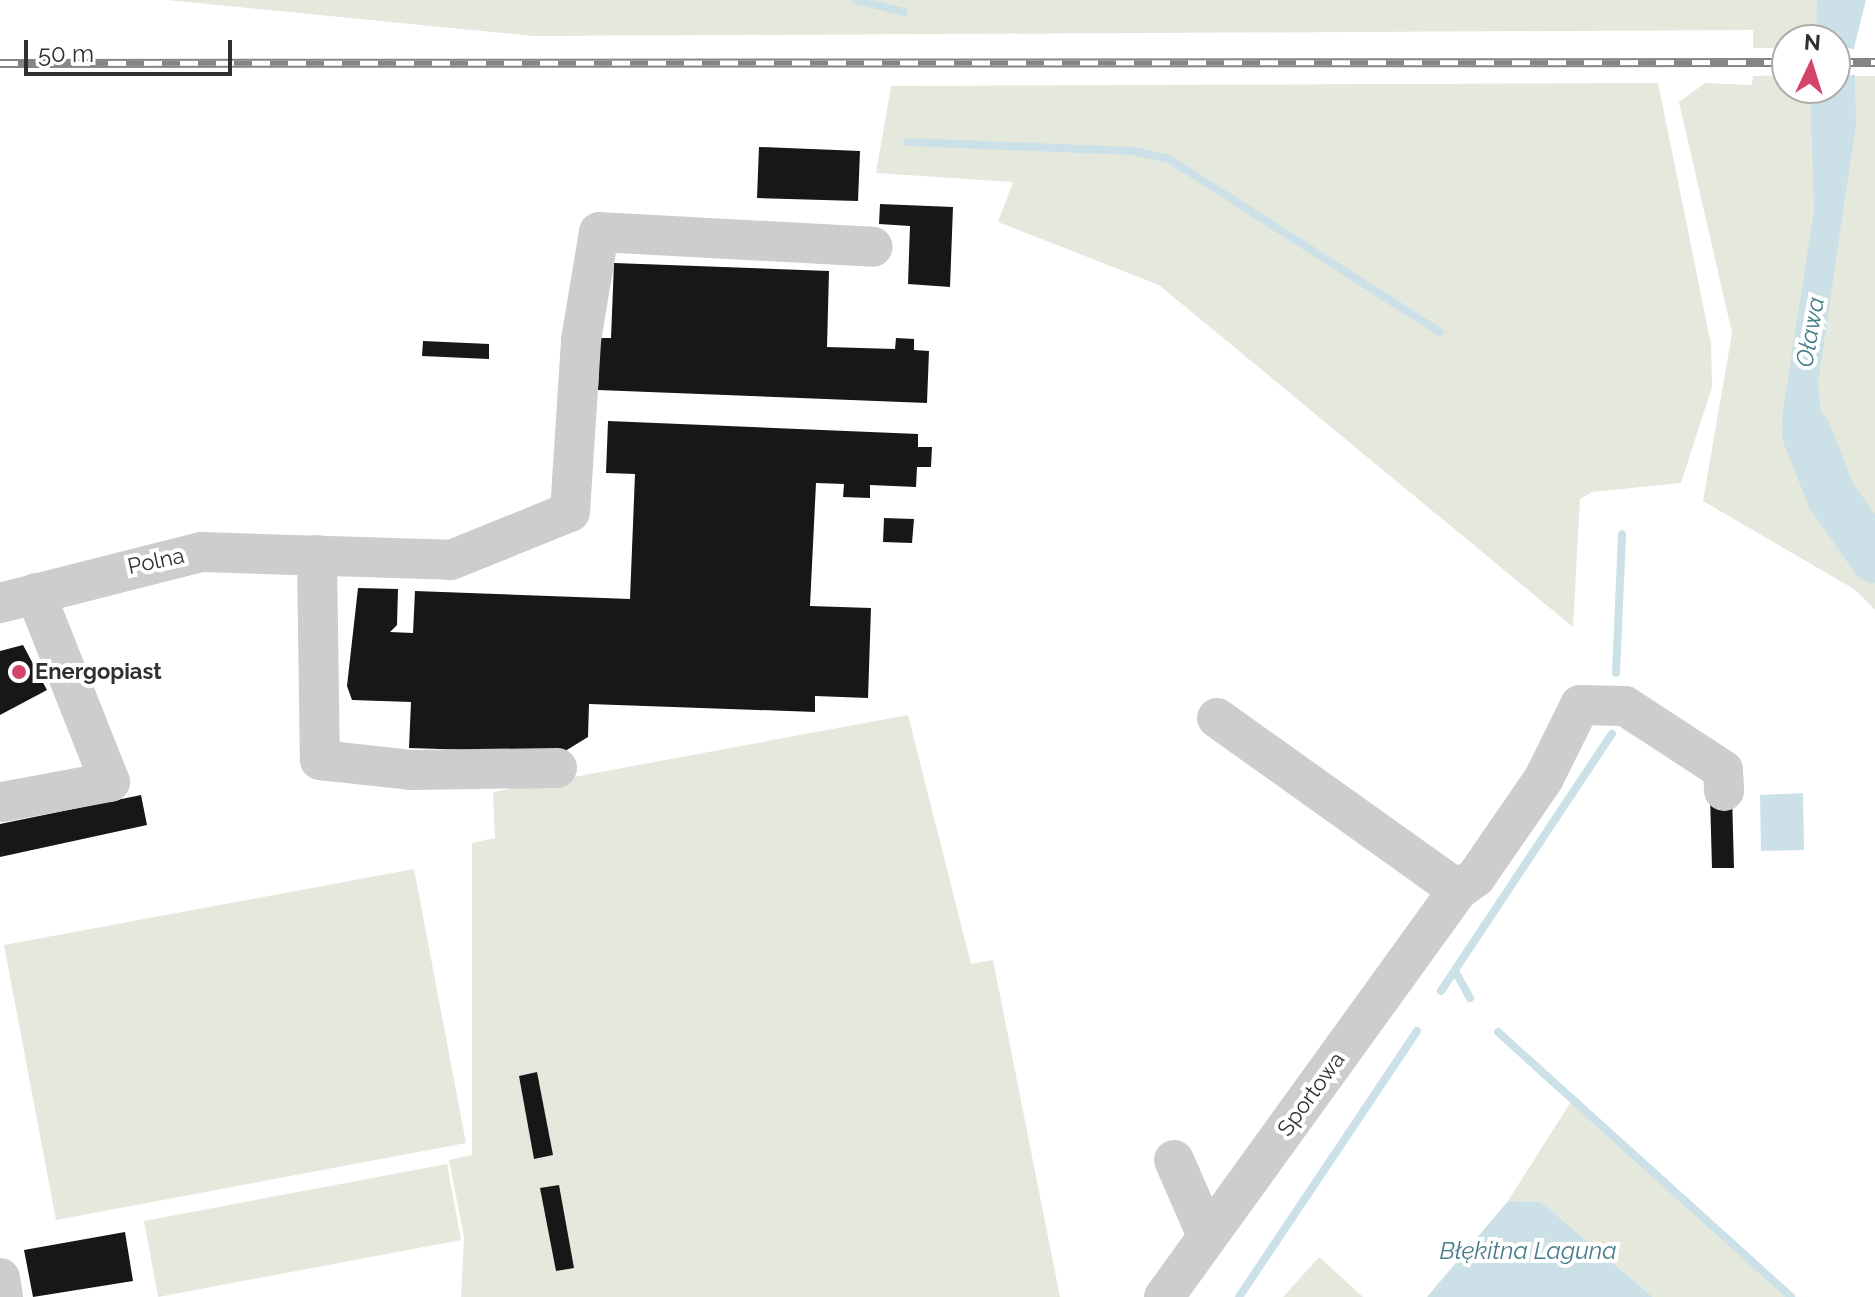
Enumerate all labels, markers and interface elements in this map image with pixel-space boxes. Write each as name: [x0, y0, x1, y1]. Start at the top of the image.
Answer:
scale bar: [28, 24, 236, 74]
north arrow: [1771, 24, 1851, 104]
text: N: [1803, 28, 1822, 56]
text: 50 m: [38, 39, 94, 68]
water label: Oława: [1790, 295, 1830, 369]
street label: Polna: [125, 542, 187, 580]
place label: Energopiast: [35, 659, 162, 685]
marker: Energopiast: [10, 663, 28, 681]
street label: Sportowa: [1272, 1047, 1350, 1141]
water label: Błękitna Laguna: [1439, 1237, 1617, 1265]

